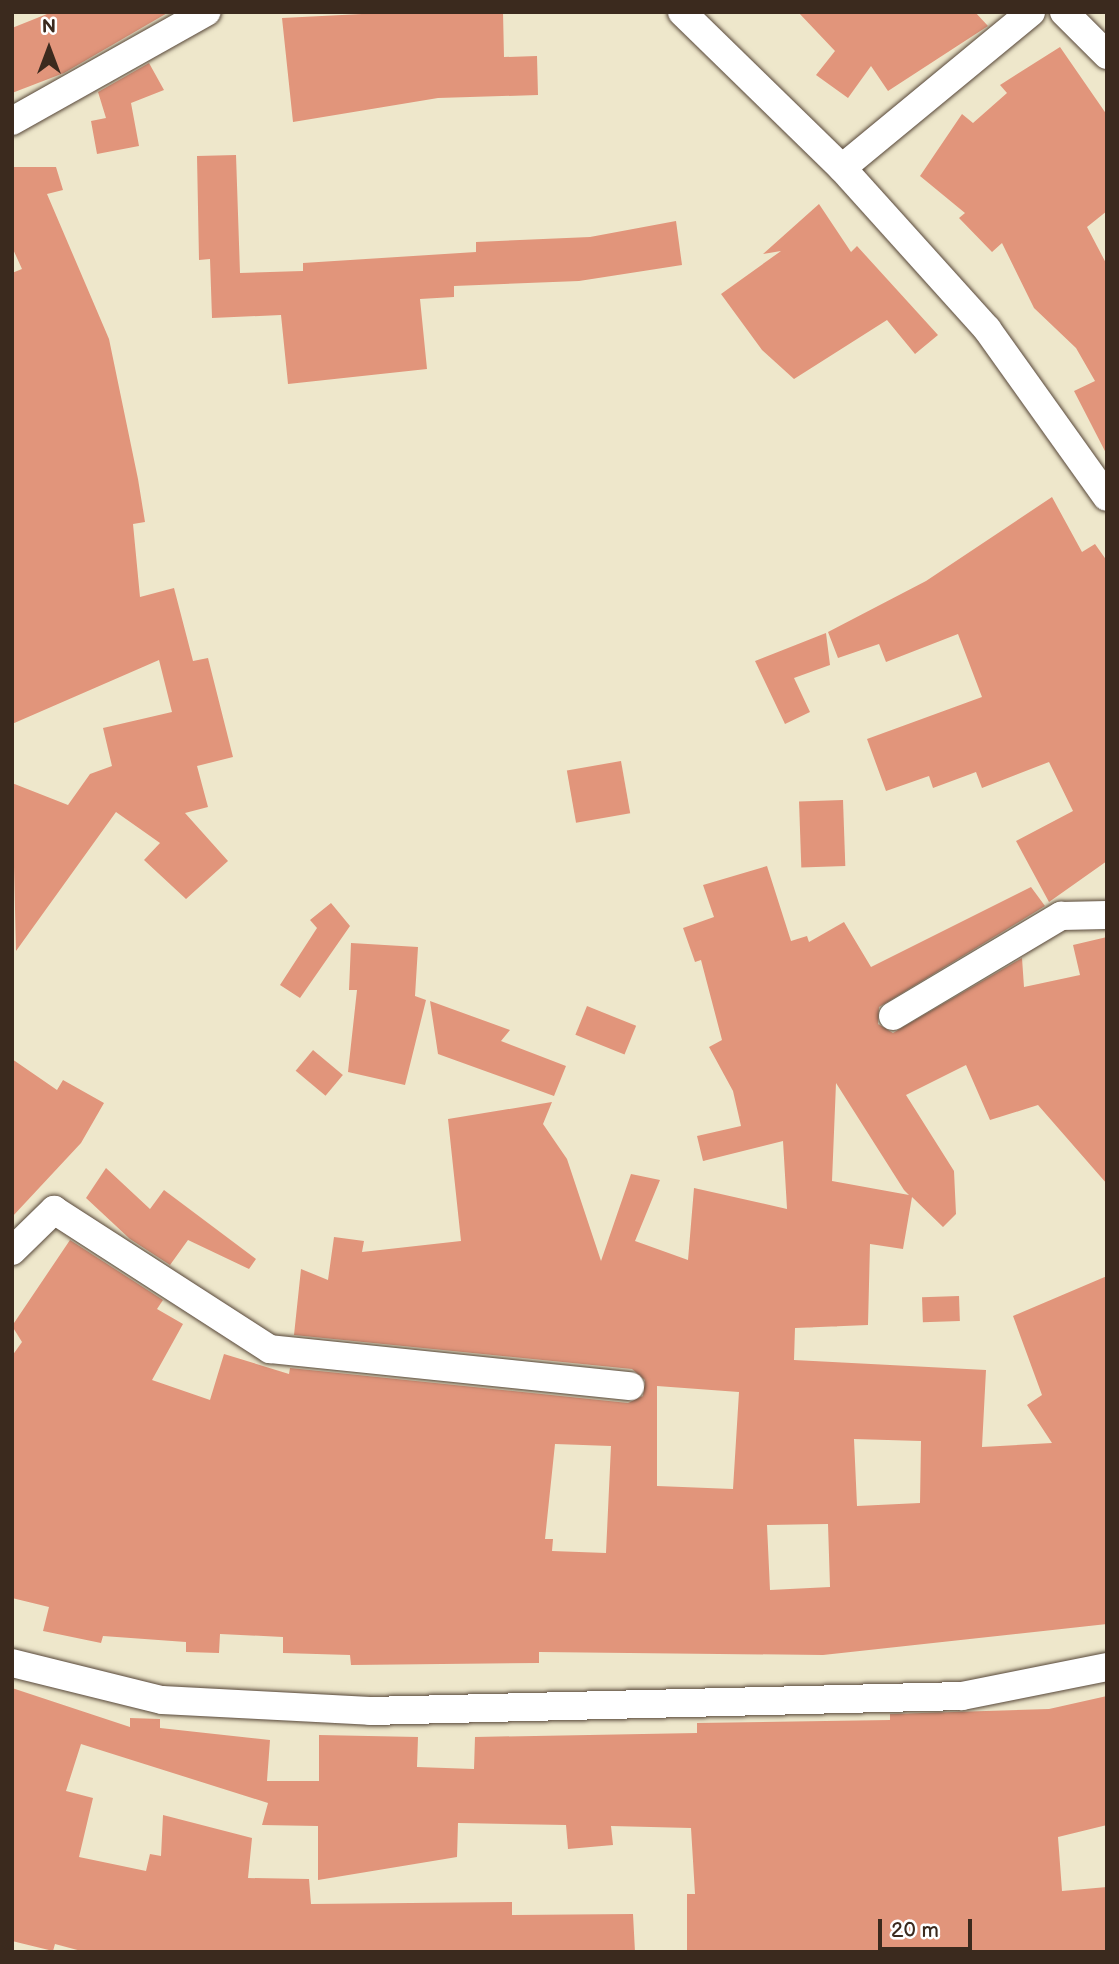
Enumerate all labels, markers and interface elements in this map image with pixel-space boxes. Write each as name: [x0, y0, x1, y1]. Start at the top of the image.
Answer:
north arrow: [14, 14, 84, 84]
text: N: [42, 16, 56, 39]
scale bar: [881, 1904, 976, 1948]
text: 20 m: [891, 1918, 939, 1943]

